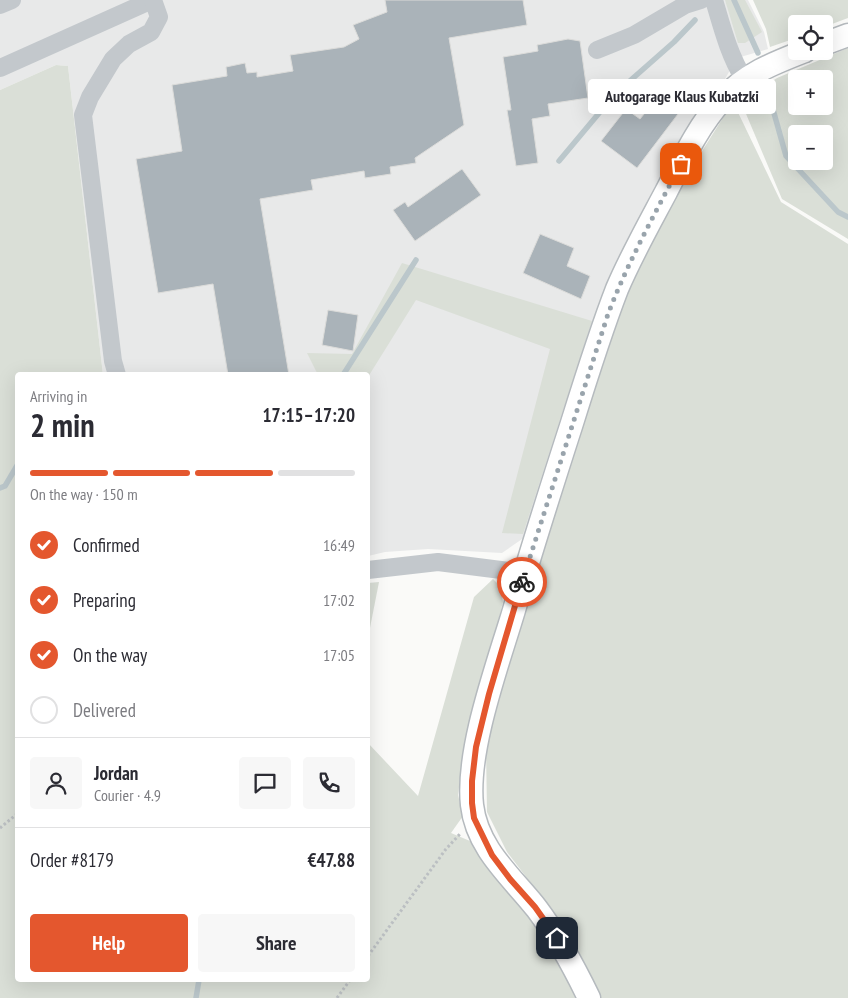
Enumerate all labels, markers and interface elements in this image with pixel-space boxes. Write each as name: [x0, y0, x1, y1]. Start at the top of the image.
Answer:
map controls: [788, 15, 833, 170]
button: locate: [788, 15, 833, 60]
button: +: [788, 70, 833, 115]
callout: Autogarage Klaus Kubatzki: [587, 79, 775, 114]
text: Autogarage Klaus Kubatzki: [605, 86, 759, 106]
button: −: [788, 125, 833, 170]
pin: [660, 143, 702, 185]
icon: bag: [667, 150, 695, 178]
text: Arriving in: [30, 386, 87, 406]
text: 17:15–17:20: [262, 403, 355, 427]
text: 2 min: [30, 404, 95, 446]
text: On the way · 150 m: [30, 484, 138, 504]
icon: check: [30, 531, 58, 559]
text: Confirmed: [73, 533, 140, 557]
text: 16:49: [323, 535, 355, 555]
courier: [497, 557, 547, 607]
icon: bike: [508, 568, 536, 596]
icon: check: [30, 586, 58, 614]
text: Preparing: [73, 588, 136, 612]
text: 17:02: [323, 590, 355, 610]
icon: check: [30, 641, 58, 669]
text: On the way: [73, 643, 147, 667]
text: 17:05: [323, 645, 355, 665]
text: Delivered: [73, 698, 136, 722]
button: person: [30, 757, 82, 809]
button: chat: [239, 757, 291, 809]
button: phone: [303, 757, 355, 809]
text: Jordan: [94, 761, 138, 785]
text: Courier · 4.9: [94, 785, 161, 805]
text: Order #8179: [30, 848, 114, 872]
text: €47.88: [307, 848, 355, 872]
button: Help: [30, 914, 188, 972]
button: Share: [198, 914, 355, 972]
pin: [536, 917, 578, 959]
icon: home: [543, 924, 571, 952]

